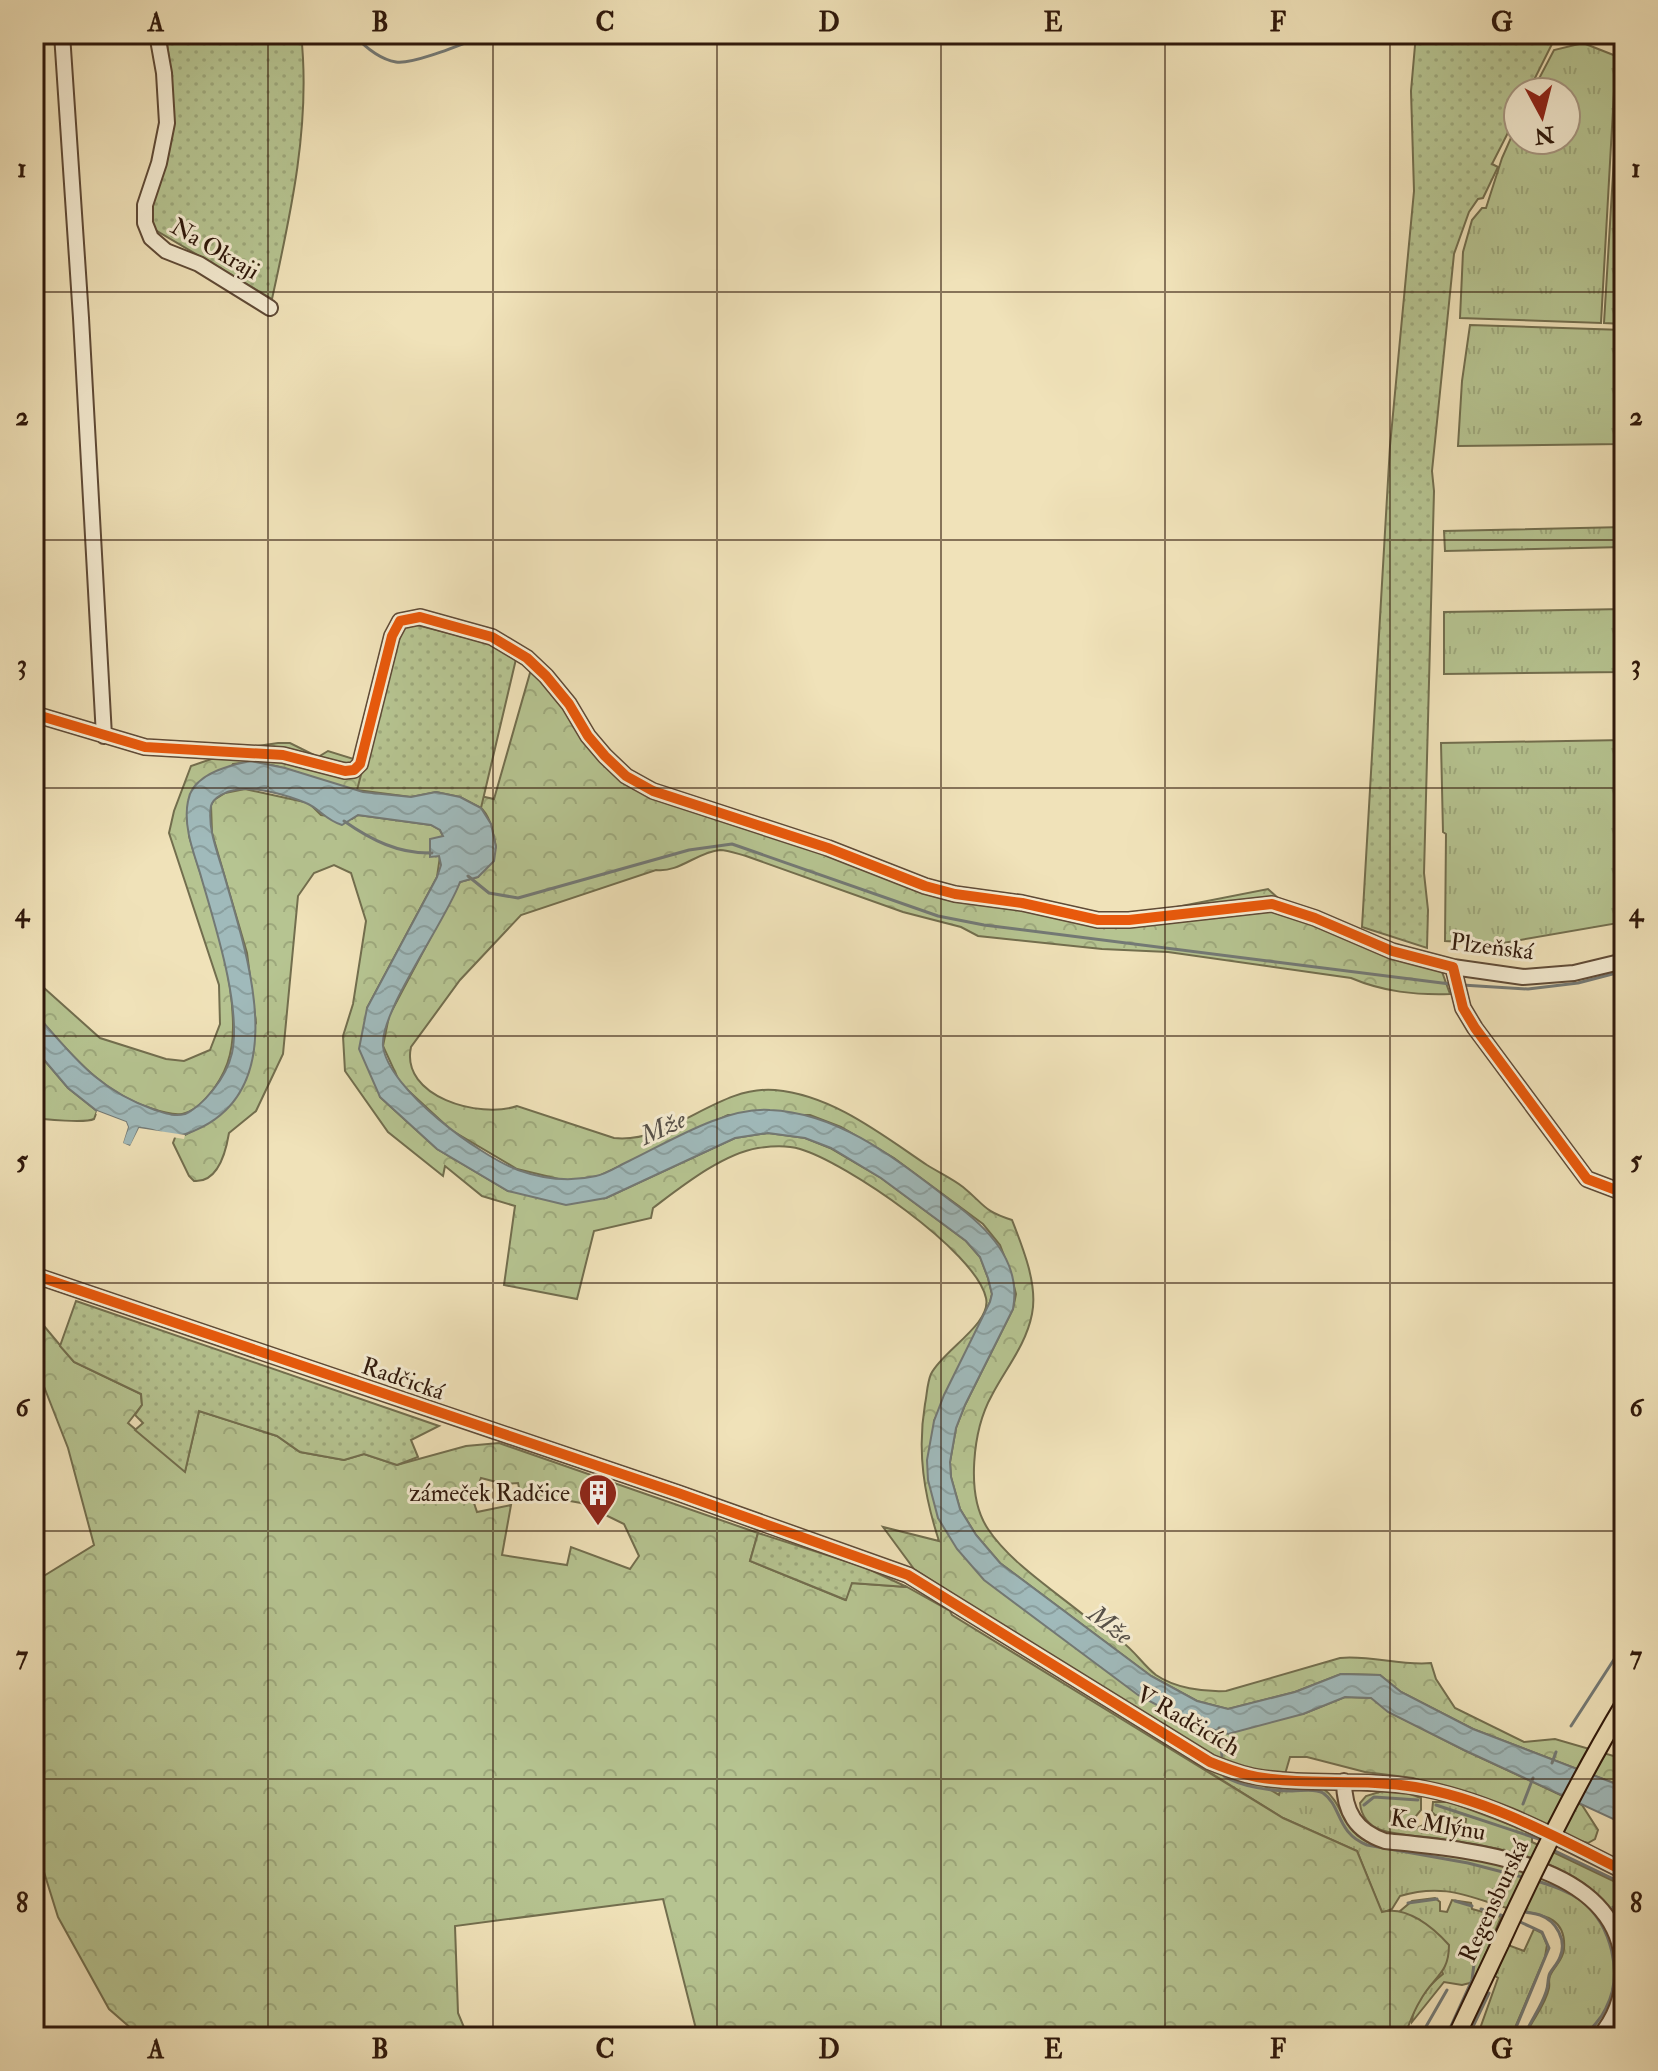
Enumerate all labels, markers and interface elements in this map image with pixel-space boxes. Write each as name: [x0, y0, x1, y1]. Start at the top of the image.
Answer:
text: A: [147, 7, 165, 39]
text: B: [371, 7, 389, 39]
text: C: [595, 7, 615, 39]
text: D: [818, 7, 840, 39]
text: E: [1044, 7, 1063, 39]
text: F: [1270, 7, 1287, 39]
text: G: [1491, 7, 1513, 39]
north arrow: [1502, 76, 1582, 156]
text: N: [1533, 120, 1557, 150]
text: 1: [17, 153, 27, 185]
text: 1: [1631, 153, 1641, 185]
street label: Na Okraji: [165, 211, 265, 287]
text: 2: [15, 401, 29, 433]
text: 2: [1629, 401, 1643, 433]
text: 3: [17, 649, 27, 681]
text: 3: [1631, 649, 1641, 681]
text: 4: [14, 897, 31, 929]
text: 4: [1628, 897, 1645, 929]
street label: Plzeňská: [1449, 927, 1536, 968]
water label: Mže: [633, 1103, 691, 1153]
text: 5: [16, 1145, 28, 1177]
text: 5: [1630, 1145, 1642, 1177]
street label: Radčická: [357, 1350, 450, 1408]
text: 6: [15, 1392, 30, 1424]
text: 6: [1629, 1392, 1644, 1424]
building icon: zámeček Radčice: [577, 1472, 619, 1527]
place label: zámeček Radčice: [409, 1478, 570, 1509]
water label: Mže: [1080, 1597, 1139, 1652]
text: 7: [16, 1640, 28, 1672]
text: 7: [1630, 1640, 1642, 1672]
street label: V Radčicích: [1130, 1679, 1246, 1763]
street label: Ke Mlýnu: [1388, 1802, 1488, 1848]
street label: Regensburská: [1452, 1834, 1536, 1967]
text: 8: [16, 1888, 28, 1920]
text: 8: [1630, 1888, 1642, 1920]
text: A: [147, 2034, 165, 2066]
text: B: [371, 2034, 389, 2066]
text: C: [595, 2034, 615, 2066]
text: D: [818, 2034, 840, 2066]
text: E: [1044, 2034, 1063, 2066]
text: F: [1270, 2034, 1287, 2066]
text: G: [1491, 2034, 1513, 2066]

